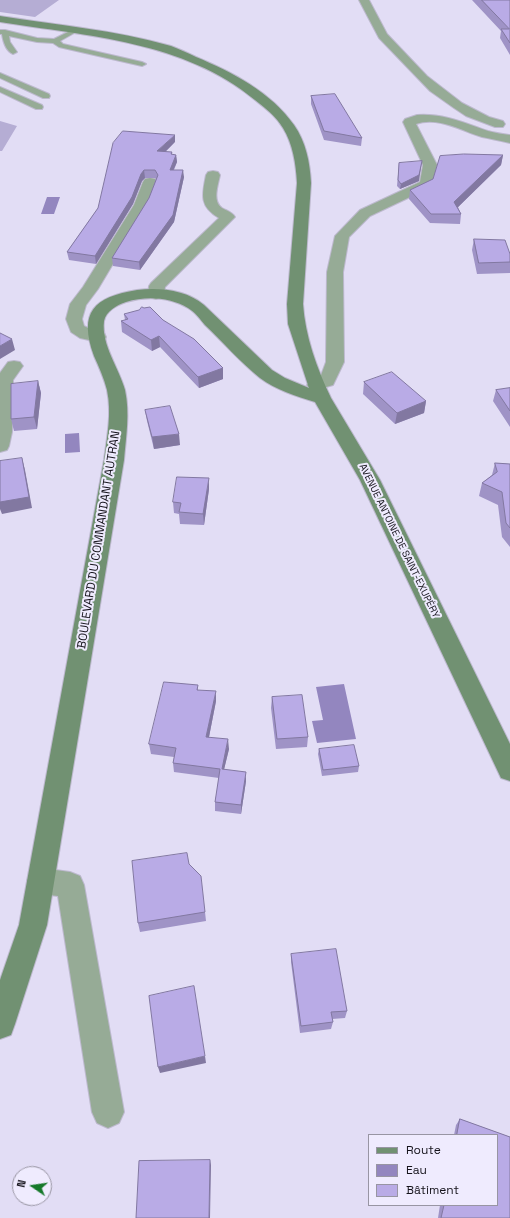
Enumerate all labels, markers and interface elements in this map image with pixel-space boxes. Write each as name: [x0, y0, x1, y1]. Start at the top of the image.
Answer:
street label: BOULEVARD DU COMMANDANT AUTRAN: [75, 430, 123, 650]
street label: AVENUE ANTOINE DE SAINT-EXUPÉRY: [356, 462, 442, 620]
legend: [368, 1134, 498, 1206]
text: Route: [406, 1142, 441, 1158]
text: Eau: [406, 1162, 427, 1178]
north arrow: [12, 1166, 52, 1206]
text: N: [14, 1178, 29, 1189]
text: Bâtiment: [406, 1182, 459, 1198]

